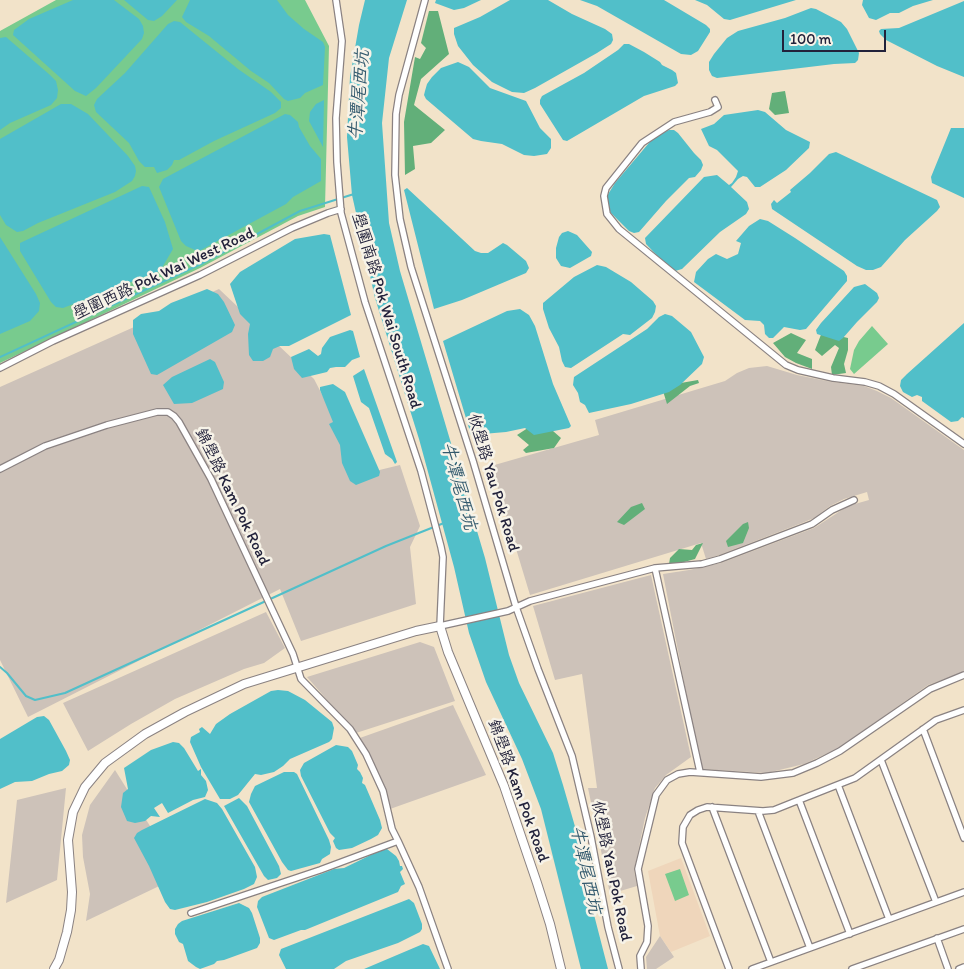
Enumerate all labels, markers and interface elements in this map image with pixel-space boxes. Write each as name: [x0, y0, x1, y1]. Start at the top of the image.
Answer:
scale bar: [784, 20, 888, 52]
text: 100 m: [790, 30, 831, 48]
water label: 牛潭尾西坑: [345, 49, 375, 141]
street label: 壆圍南路 Pok Wai South Road: [347, 211, 425, 411]
street label: 壆圍西路 Pok Wai West Road: [70, 224, 258, 324]
street label: 攸壆路 Yau Pok Road: [463, 412, 523, 554]
street label: 錦壆路 Kam Pok Road: [190, 425, 274, 569]
water label: 牛潭尾西坑: [436, 440, 480, 532]
street label: 錦壆路 Kam Pok Road: [483, 717, 553, 865]
street label: 攸壆路 Yau Pok Road: [587, 799, 635, 943]
water label: 牛潭尾西坑: [565, 824, 605, 916]

